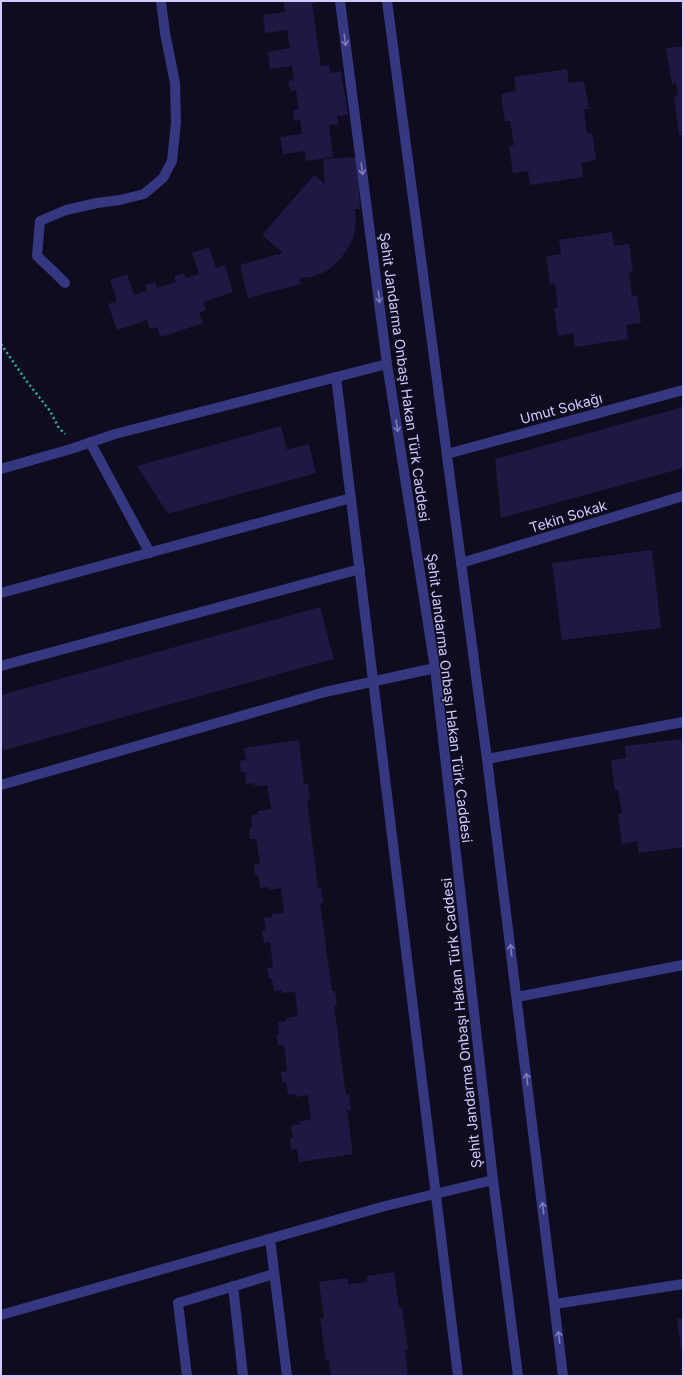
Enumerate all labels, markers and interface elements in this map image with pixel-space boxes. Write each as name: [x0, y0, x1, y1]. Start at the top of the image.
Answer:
one-way arrow: [341, 33, 349, 46]
one-way arrow: [358, 162, 366, 175]
street label: Şehit Jandarma Onbaşı Hakan Türk Caddesi: [376, 231, 434, 523]
one-way arrow: [375, 290, 383, 303]
street label: Umut Sokağı: [518, 389, 604, 427]
one-way arrow: [393, 419, 401, 432]
street label: Tekin Sokak: [527, 496, 609, 536]
street label: Şehit Jandarma Onbaşı Hakan Türk Caddesi: [424, 552, 476, 844]
street label: Şehit Jandarma Onbaşı Hakan Türk Caddesi: [437, 877, 485, 1169]
one-way arrow: [507, 944, 515, 957]
one-way arrow: [523, 1073, 531, 1086]
one-way arrow: [539, 1202, 547, 1215]
one-way arrow: [555, 1331, 563, 1344]

